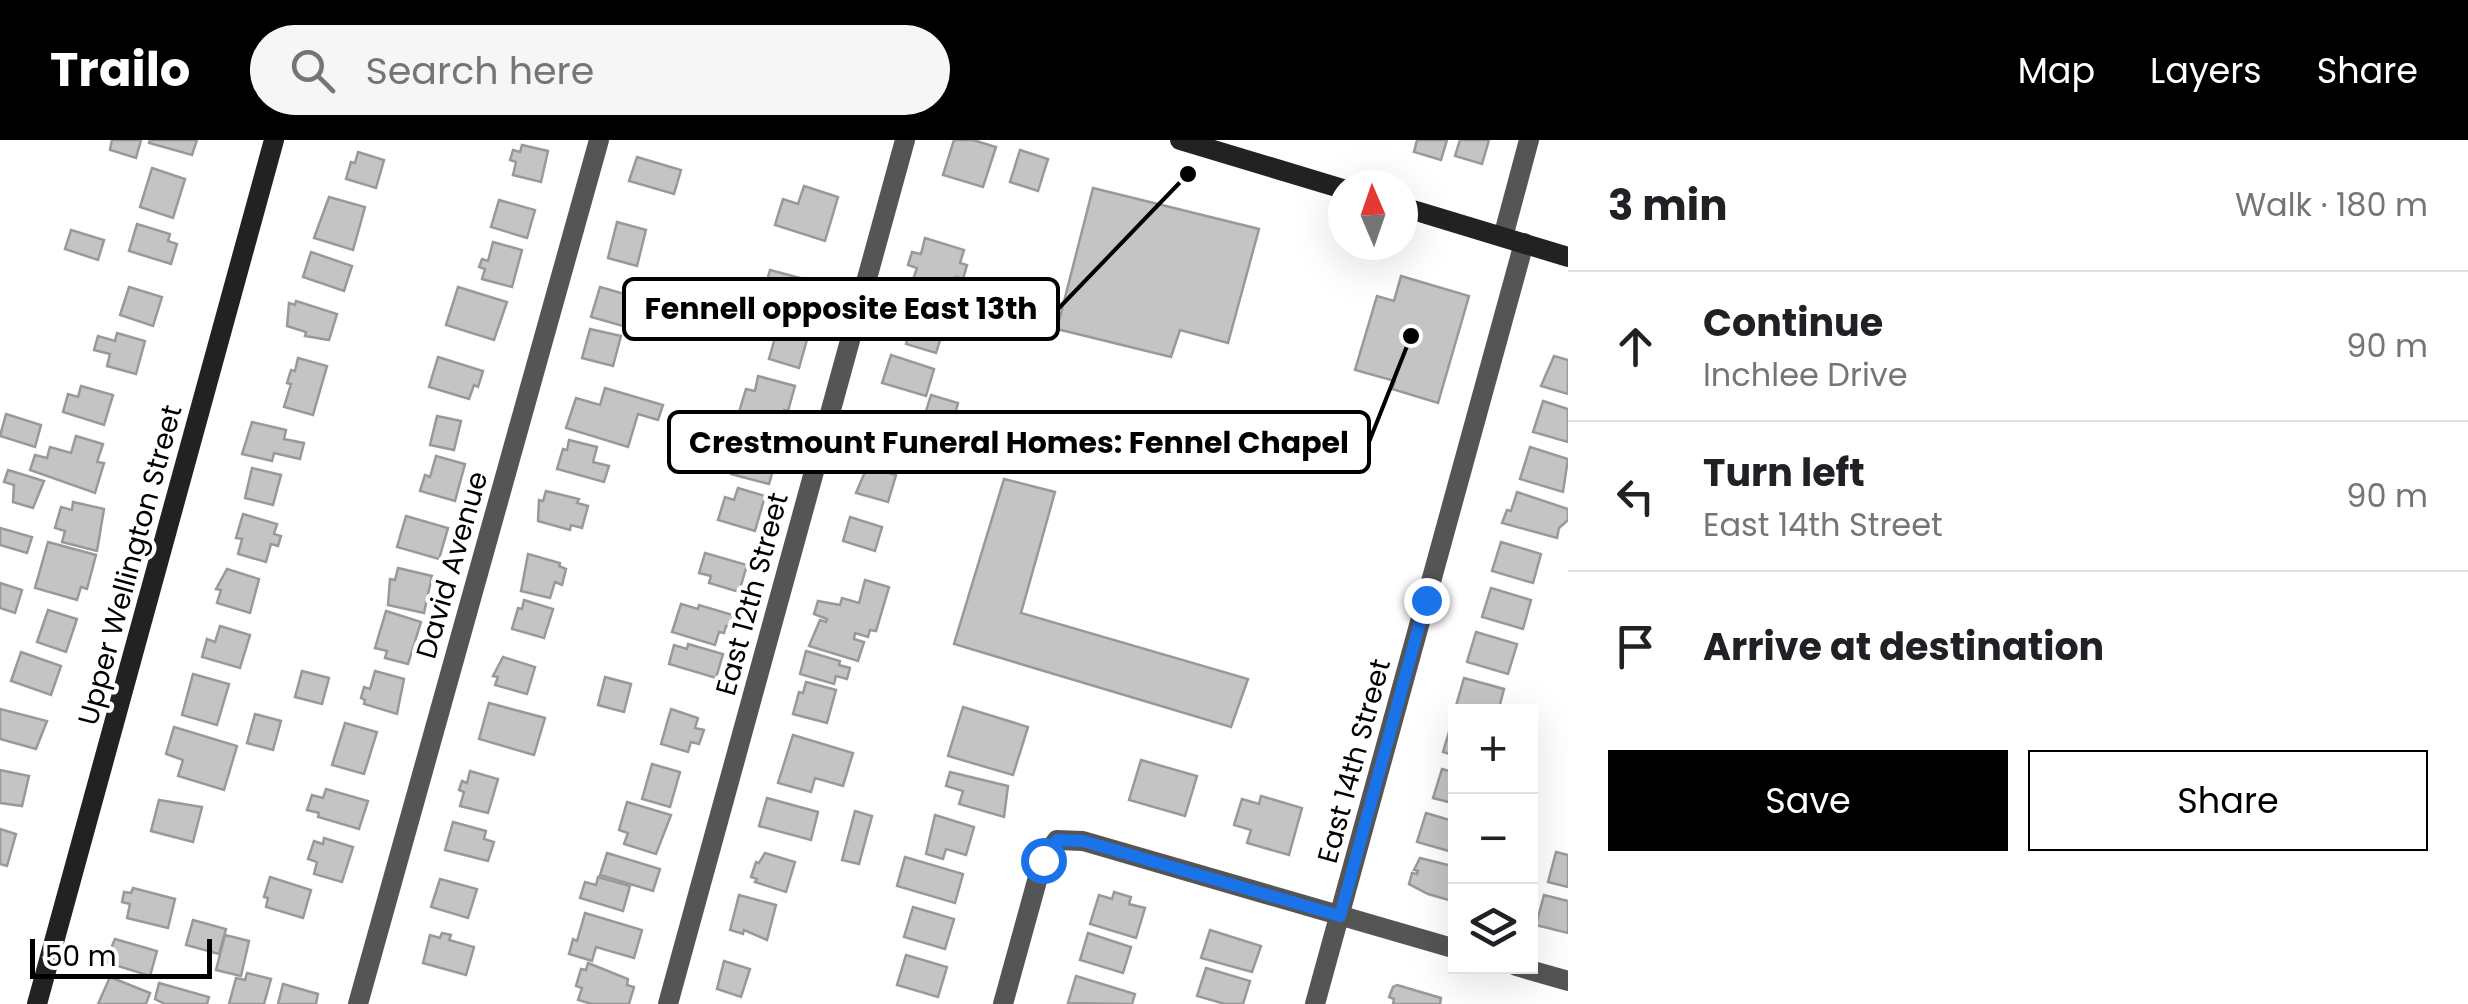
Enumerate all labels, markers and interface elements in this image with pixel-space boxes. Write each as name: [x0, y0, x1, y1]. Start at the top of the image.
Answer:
search box: [250, 25, 950, 115]
text: Trailo: [50, 36, 190, 103]
icon: search: [285, 43, 340, 98]
text: Search here: [365, 44, 594, 97]
text: Map: [2018, 46, 2095, 95]
text: Layers: [2150, 46, 2262, 95]
text: Share: [2317, 46, 2418, 95]
north arrow: [1328, 170, 1418, 260]
text: 3 min: [1608, 176, 1728, 235]
text: Walk · 180 m: [2235, 182, 2428, 227]
callout: Fennell opposite East 13th: [624, 279, 1058, 339]
text: Fennell opposite East 13th: [644, 287, 1038, 330]
text: Continue: [1703, 296, 1883, 349]
icon: ahead: [1608, 319, 1663, 374]
text: 90 m: [2346, 323, 2428, 368]
text: Inchlee Drive: [1703, 352, 1908, 397]
street label: Upper Wellington Street: [68, 401, 192, 729]
callout: Crestmount Funeral Homes: Fennel Chapel: [669, 412, 1369, 472]
text: Crestmount Funeral Homes: Fennel Chapel: [689, 421, 1349, 464]
text: Turn left: [1703, 446, 1865, 499]
street label: David Avenue: [407, 467, 497, 663]
icon: left: [1608, 469, 1663, 524]
text: 90 m: [2346, 473, 2428, 518]
street label: East 12th Street: [706, 488, 798, 700]
text: East 14th Street: [1703, 502, 1943, 547]
route end: [1404, 578, 1450, 624]
icon: arrive: [1608, 619, 1663, 674]
text: Arrive at destination: [1703, 620, 2104, 673]
street label: East 14th Street: [1308, 655, 1400, 867]
map controls: [1448, 704, 1538, 974]
button: +: [1448, 704, 1538, 794]
button: Save: [1608, 750, 2008, 851]
button: Share: [2028, 750, 2428, 851]
button: −: [1448, 794, 1538, 884]
route start: [1021, 838, 1067, 884]
button: layers: [1448, 884, 1538, 974]
scale bar: [30, 934, 212, 978]
text: 50 m: [45, 937, 116, 976]

